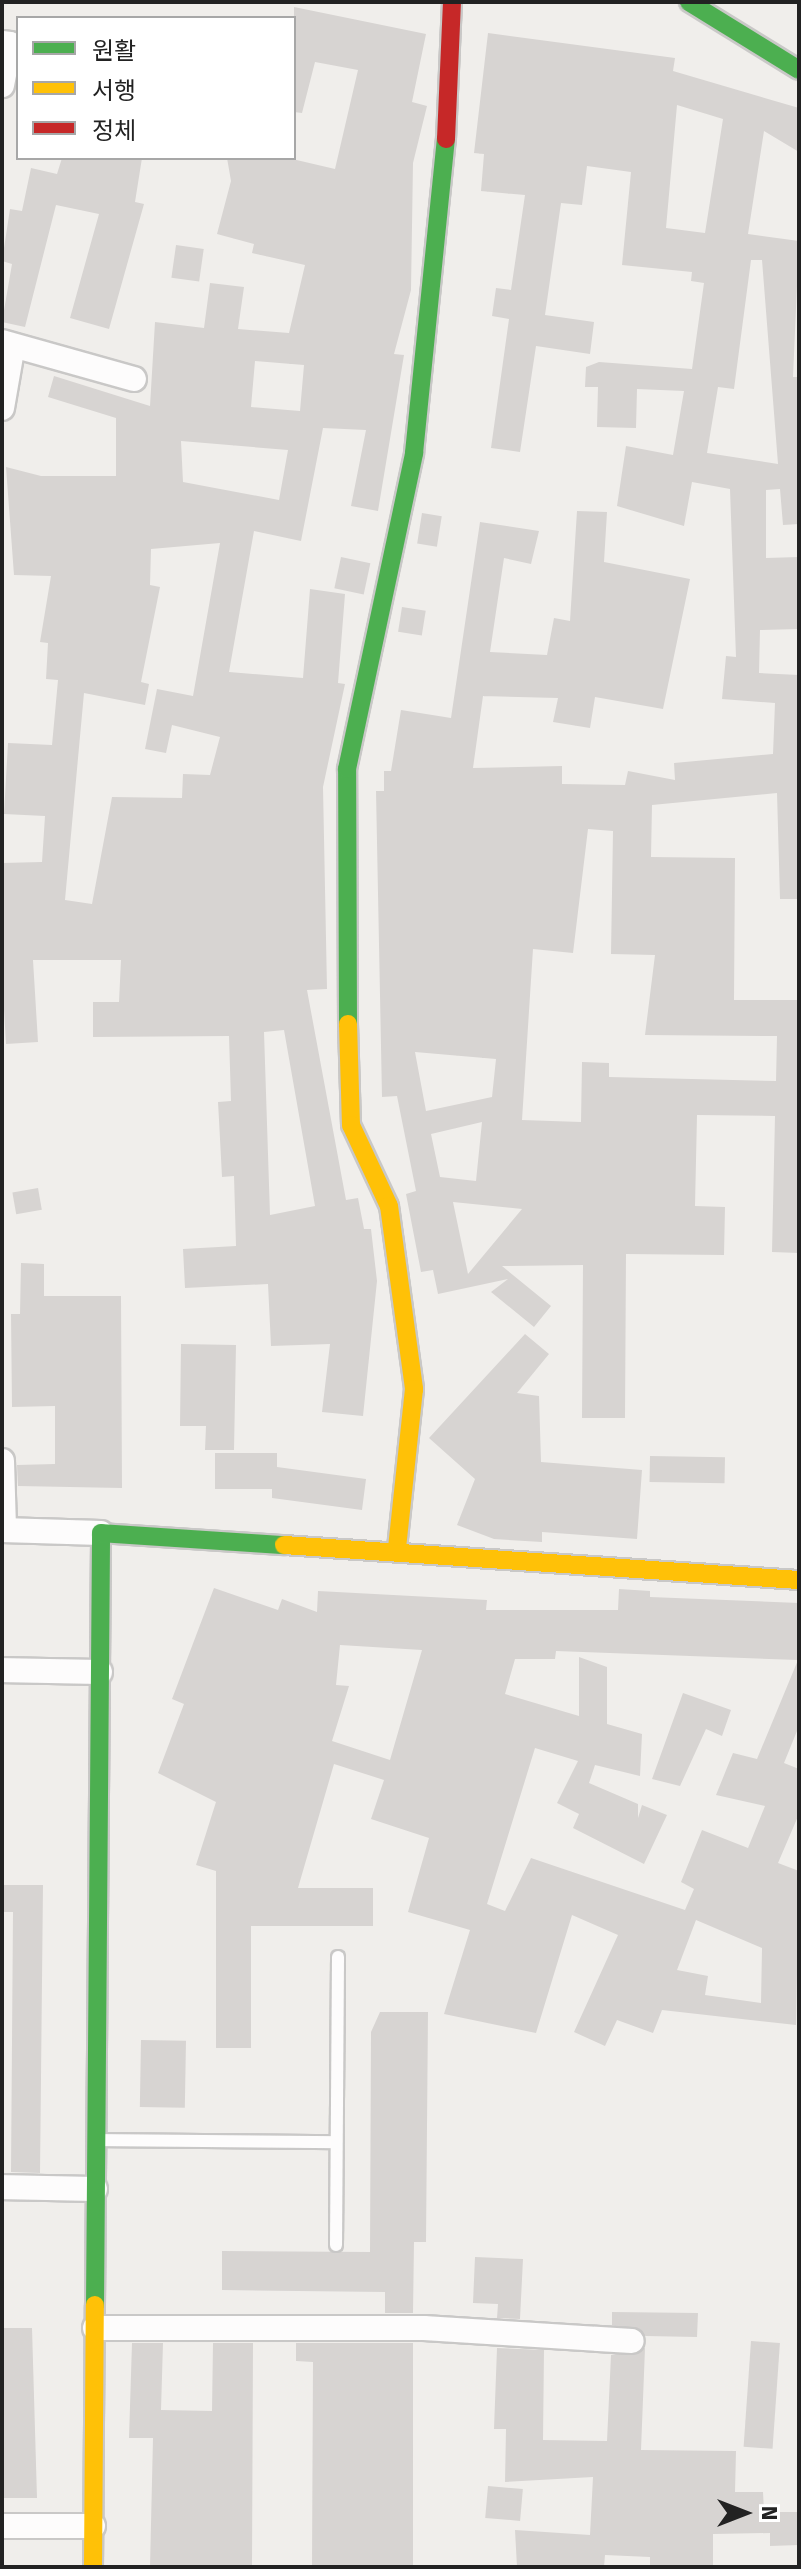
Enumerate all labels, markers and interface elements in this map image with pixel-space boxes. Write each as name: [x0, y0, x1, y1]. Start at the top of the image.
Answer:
legend: [16, 16, 296, 160]
text: 원활: [92, 37, 136, 65]
text: 서행: [92, 77, 136, 105]
text: 정체: [92, 117, 136, 145]
north arrow: [705, 2473, 785, 2553]
text: N: [756, 2506, 783, 2520]

